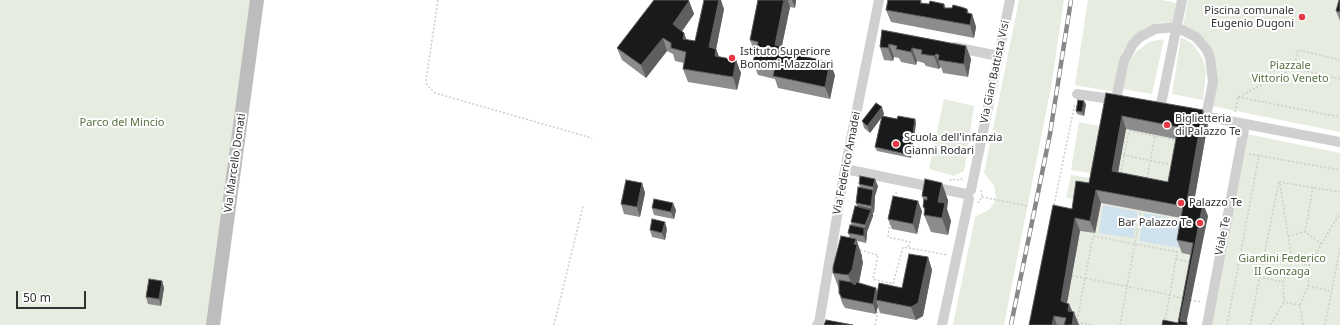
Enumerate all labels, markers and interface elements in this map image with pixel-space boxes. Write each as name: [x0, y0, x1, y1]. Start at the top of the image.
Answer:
place label: Piscina comunale Eugenio Dugoni: [1204, 4, 1294, 30]
marker: Piscina comunale Eugenio Dugoni: [1297, 12, 1307, 22]
street label: Via Gian Battista Visi: [978, 19, 1012, 125]
place label: Istituto Superiore Bonomi-Mazzolari: [740, 45, 833, 71]
marker: Istituto Superiore Bonomi-Mazzolari: [727, 53, 737, 63]
park label: Piazzale Vittorio Veneto: [1251, 59, 1329, 85]
street label: Via Federico Amadei: [831, 110, 863, 216]
place label: Biglietteria di Palazzo Te: [1175, 112, 1241, 138]
street label: Via Marcello Donati: [222, 113, 248, 213]
park label: Parco del Mincio: [80, 116, 164, 130]
marker: Biglietteria di Palazzo Te: [1162, 120, 1172, 130]
place label: Scuola dell'infanzia Gianni Rodari: [904, 131, 1002, 157]
marker: Scuola dell'infanzia Gianni Rodari: [891, 139, 901, 149]
place label: Palazzo Te: [1189, 196, 1242, 210]
marker: Palazzo Te: [1176, 198, 1186, 208]
place label: Bar Palazzo Te: [1118, 216, 1192, 230]
street label: Viale Te: [1213, 216, 1233, 256]
marker: Bar Palazzo Te: [1195, 218, 1205, 228]
park label: Giardini Federico II Gonzaga: [1238, 252, 1326, 278]
scale bar: [18, 283, 88, 309]
text: 50 m: [23, 289, 51, 306]

